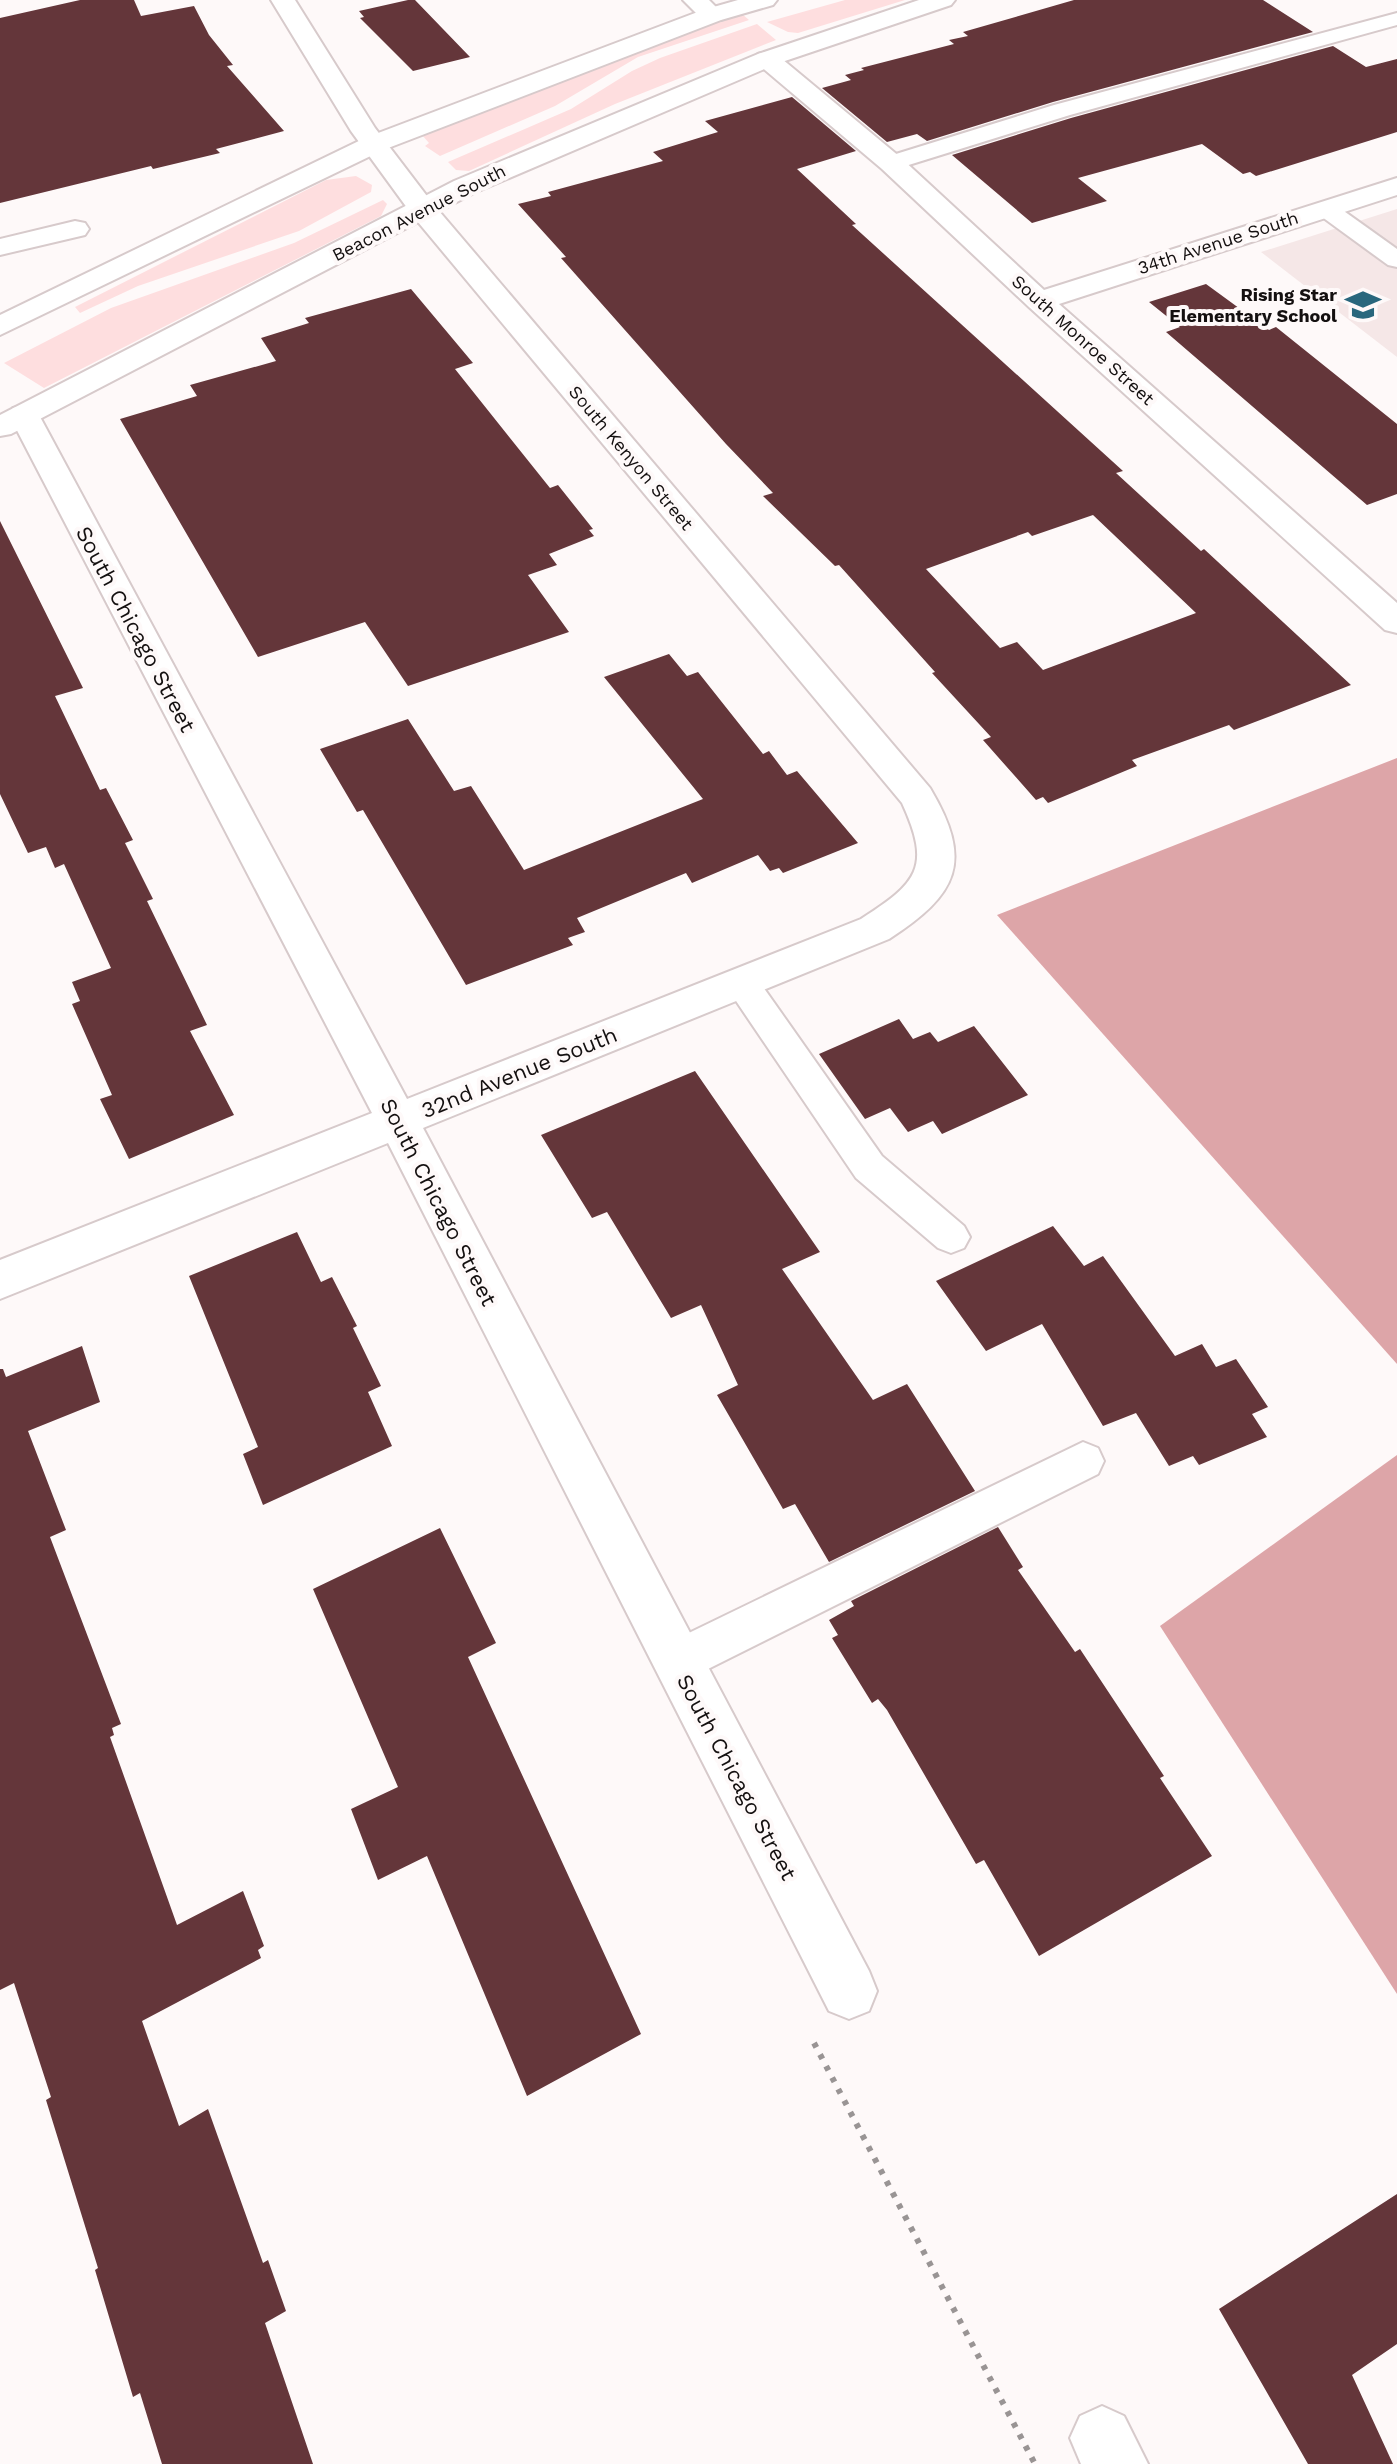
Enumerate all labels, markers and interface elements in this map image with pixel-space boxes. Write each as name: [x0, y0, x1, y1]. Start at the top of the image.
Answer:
street label: Beacon Avenue South: [329, 160, 509, 265]
street label: 34th Avenue South: [1135, 207, 1301, 278]
street label: South Monroe Street: [1008, 270, 1159, 409]
place label: Rising Star Elementary School: [1169, 284, 1337, 326]
school or university icon: Rising Star Elementary School: [1344, 286, 1382, 324]
street label: South Kenyon Street: [565, 381, 698, 535]
street label: South Chicago Street: [71, 522, 200, 736]
street label: 32nd Avenue South: [418, 1022, 621, 1123]
street label: South Chicago Street: [375, 1094, 502, 1310]
street label: South Chicago Street: [672, 1670, 801, 1884]

